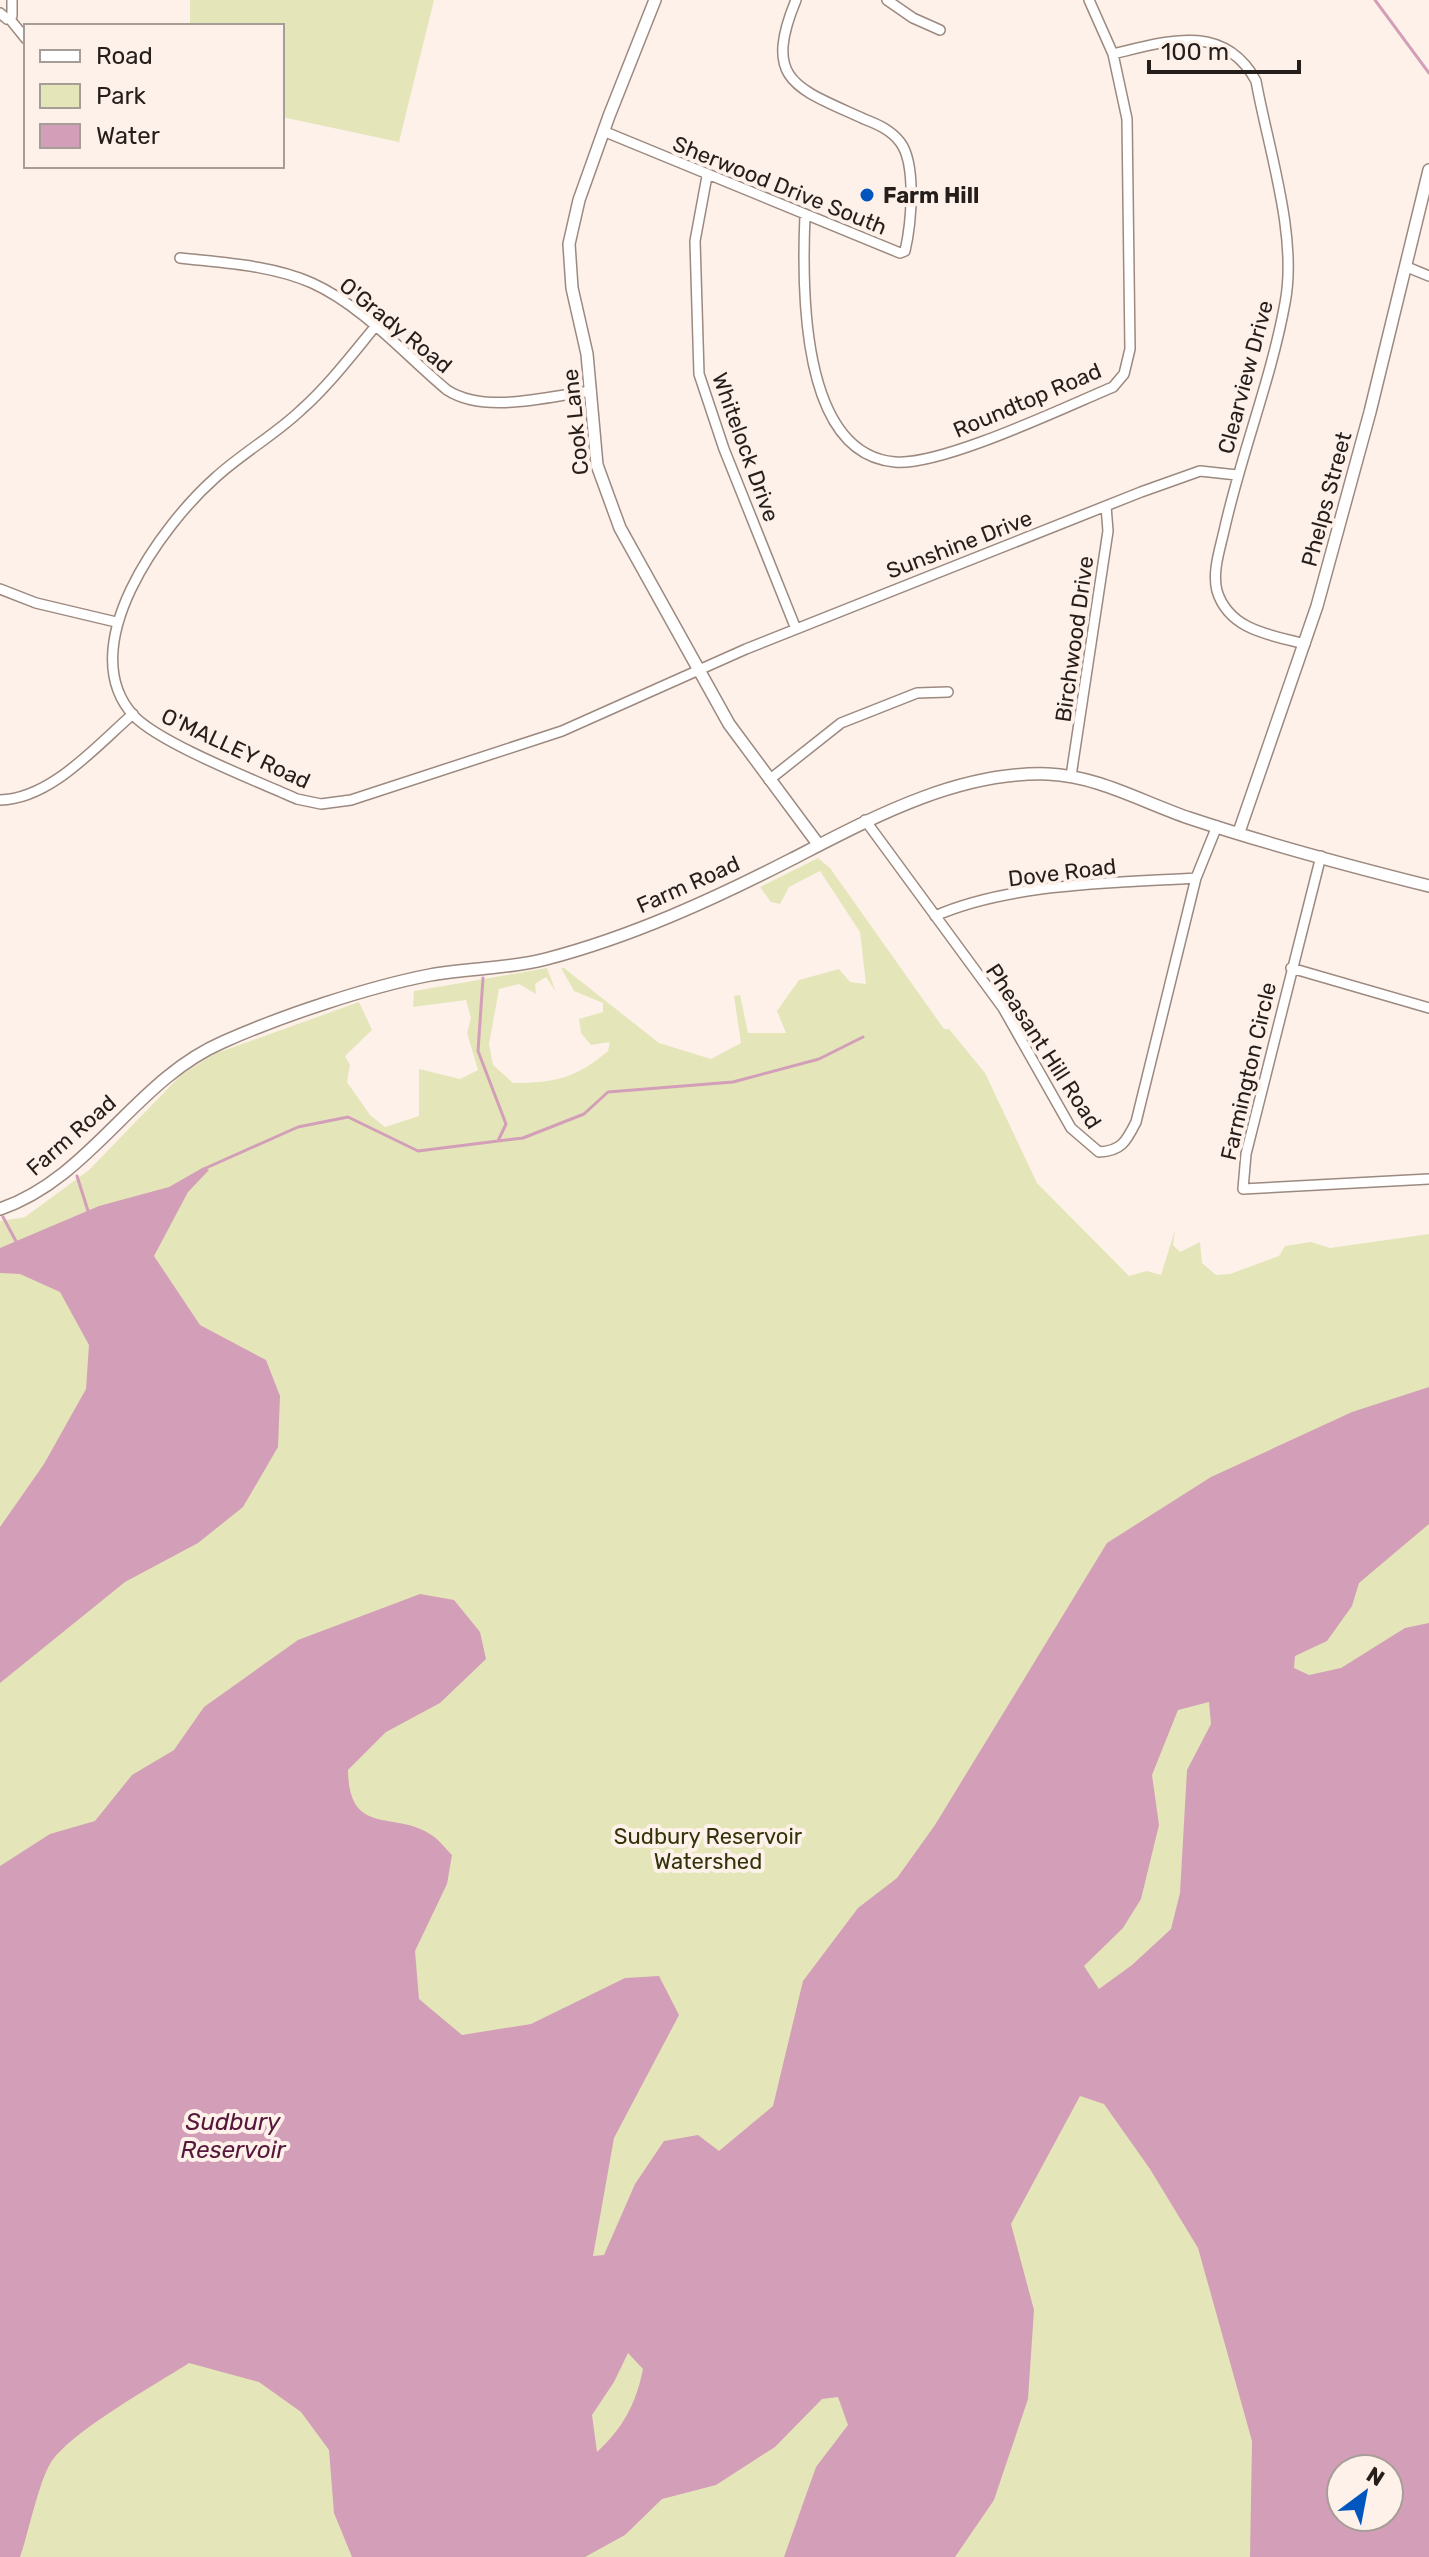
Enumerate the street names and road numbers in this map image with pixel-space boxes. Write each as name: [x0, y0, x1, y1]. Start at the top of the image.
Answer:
street label: Sherwood Drive South: [669, 130, 891, 241]
street label: O'Grady Road: [334, 272, 457, 379]
street label: Clearview Drive: [1212, 297, 1279, 457]
street label: Roundtop Road: [949, 357, 1105, 444]
street label: Cook Lane: [556, 368, 594, 476]
street label: Whitelock Drive: [706, 369, 785, 525]
street label: Phelps Street: [1296, 428, 1358, 570]
street label: Sunshine Drive: [882, 504, 1036, 585]
street label: Birchwood Drive: [1049, 554, 1100, 724]
street label: O'MALLEY Road: [157, 702, 315, 795]
street label: Farm Road: [633, 850, 744, 919]
street label: Dove Road: [1006, 852, 1118, 893]
street label: Pheasant Hill Road: [980, 959, 1107, 1134]
street label: Farmington Circle: [1215, 979, 1282, 1163]
street label: Farm Road: [21, 1089, 122, 1182]

